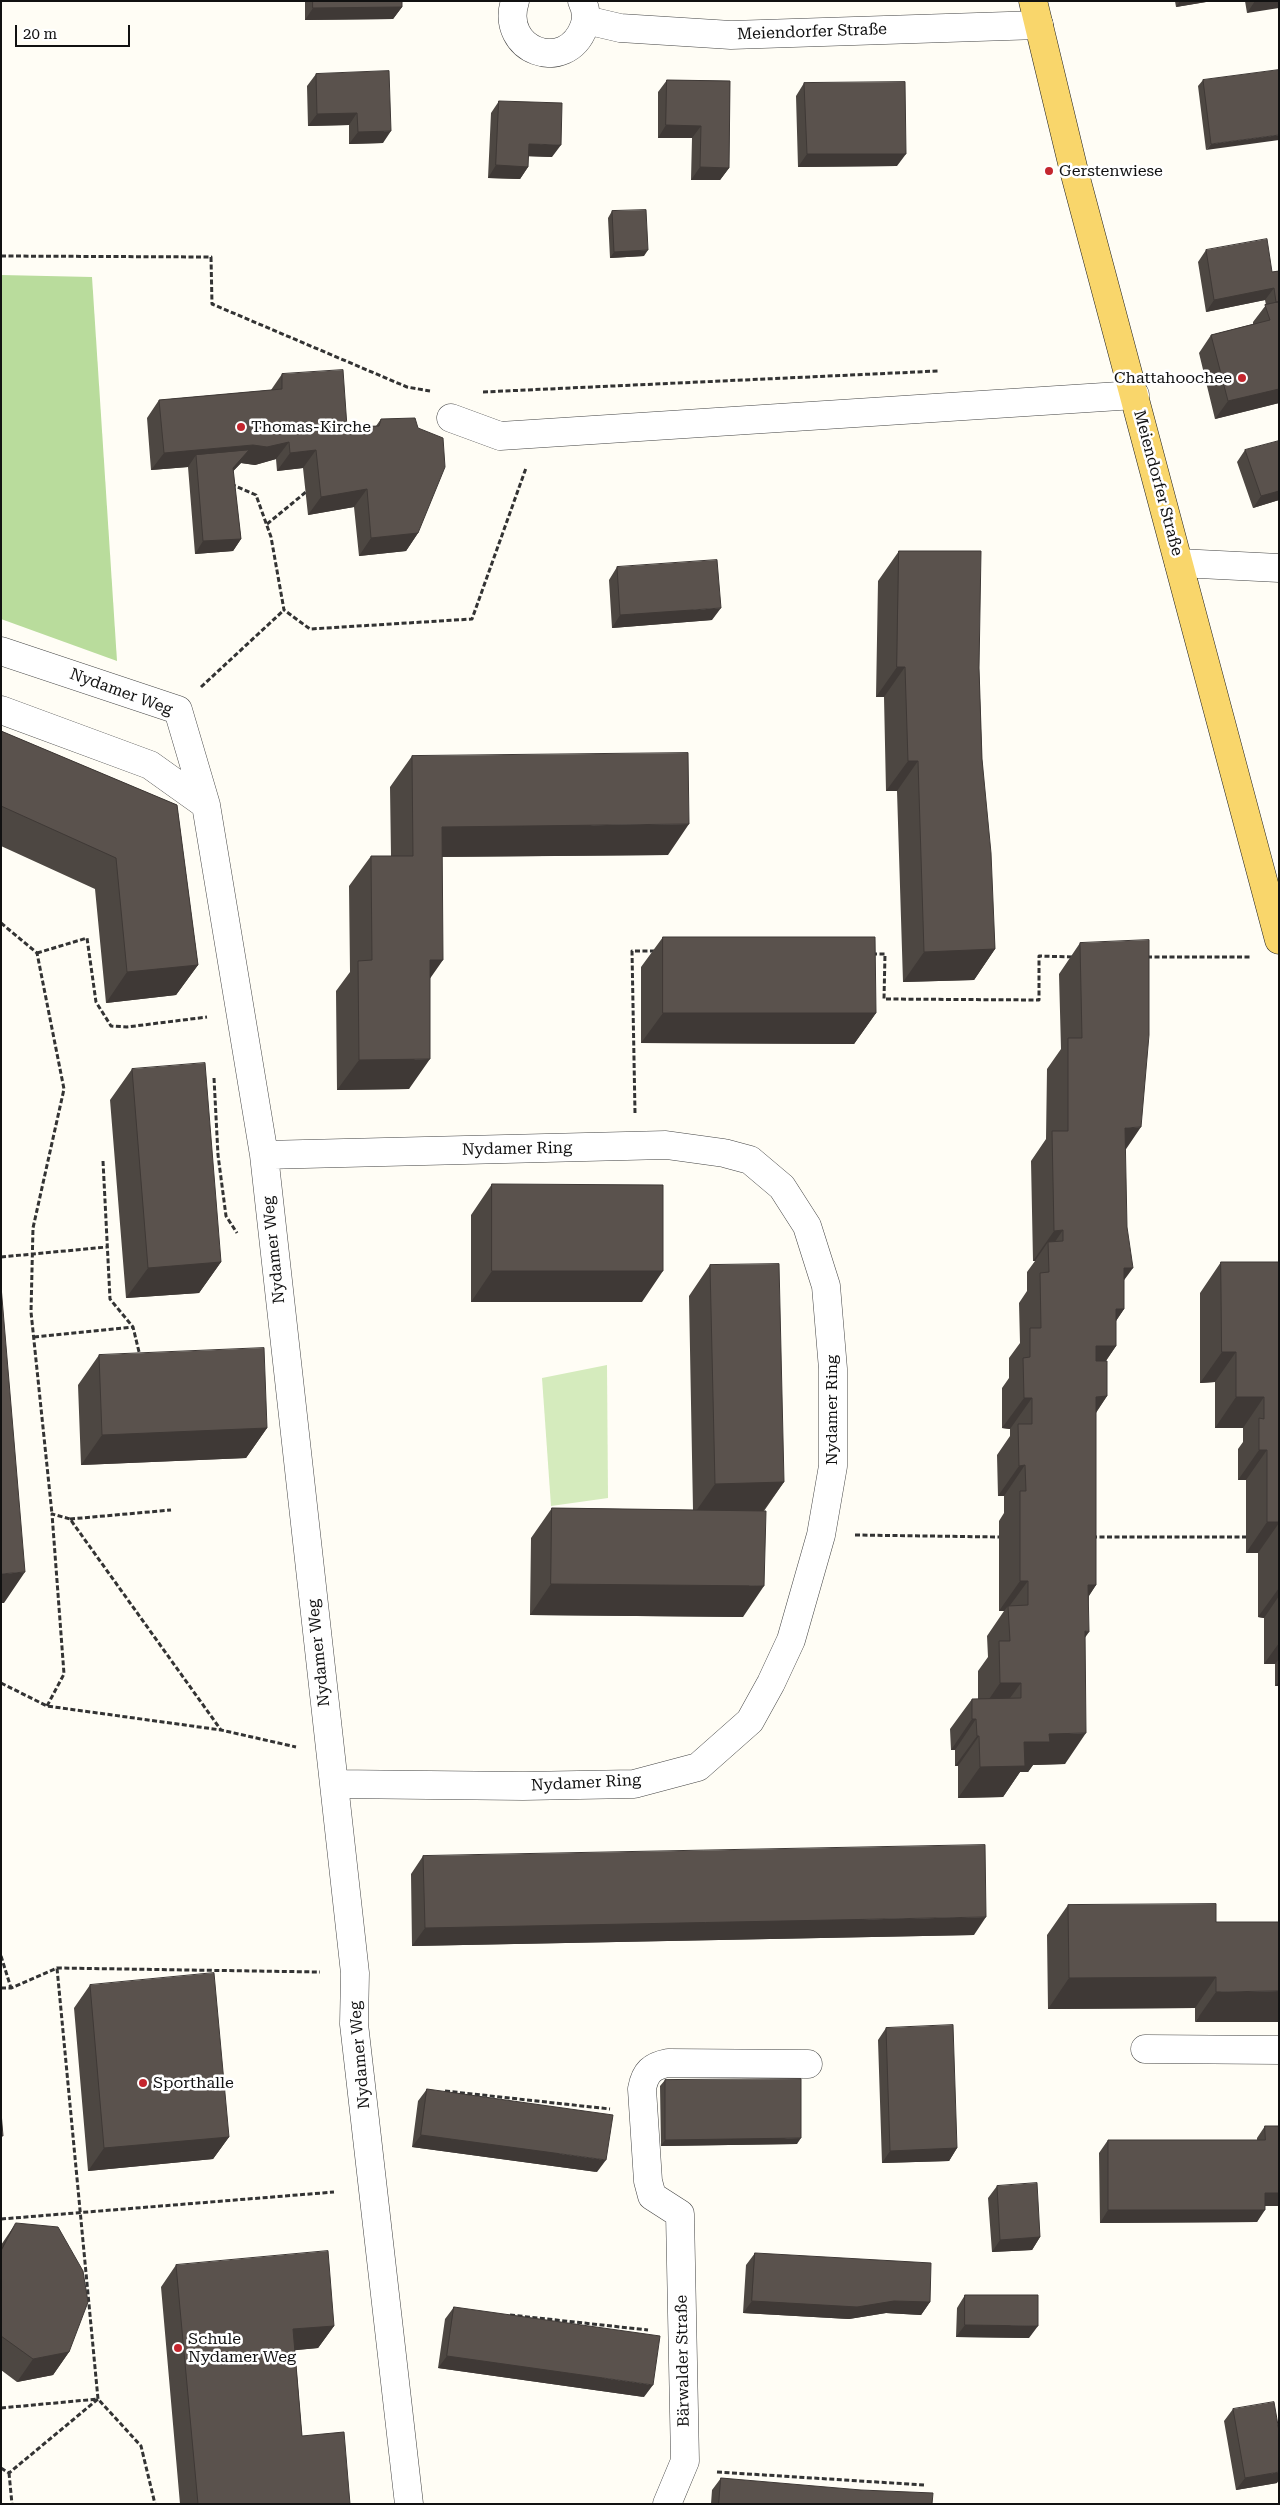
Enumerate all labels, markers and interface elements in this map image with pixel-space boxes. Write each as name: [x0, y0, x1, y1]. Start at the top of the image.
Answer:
scale bar: [18, 15, 132, 47]
street label: Meiendorfer Straße: [737, 20, 887, 44]
text: 20 m: [23, 25, 57, 43]
place label: Gerstenwiese: [1059, 161, 1163, 181]
marker: Gerstenwiese: [1043, 165, 1055, 177]
place label: Chattahoochee: [1114, 368, 1232, 388]
marker: Chattahoochee: [1236, 372, 1248, 384]
street label: Meiendorfer Straße: [1129, 408, 1187, 558]
place label: Thomas-Kirche: [251, 417, 371, 437]
marker: Thomas-Kirche: [235, 421, 247, 433]
street label: Nydamer Weg: [67, 664, 175, 720]
street label: Nydamer Ring: [462, 1138, 572, 1160]
street label: Nydamer Weg: [259, 1195, 289, 1305]
street label: Nydamer Ring: [822, 1355, 842, 1465]
street label: Nydamer Weg: [304, 1598, 334, 1708]
street label: Nydamer Ring: [530, 1771, 642, 1795]
street label: Nydamer Weg: [346, 2000, 374, 2110]
place label: Sporthalle: [153, 2073, 234, 2093]
marker: Sporthalle: [137, 2077, 149, 2089]
street label: Bärwalder Straße: [672, 2295, 694, 2427]
place label: Schule Nydamer Weg: [188, 2329, 296, 2367]
marker: Schule Nydamer Weg: [172, 2342, 184, 2354]

